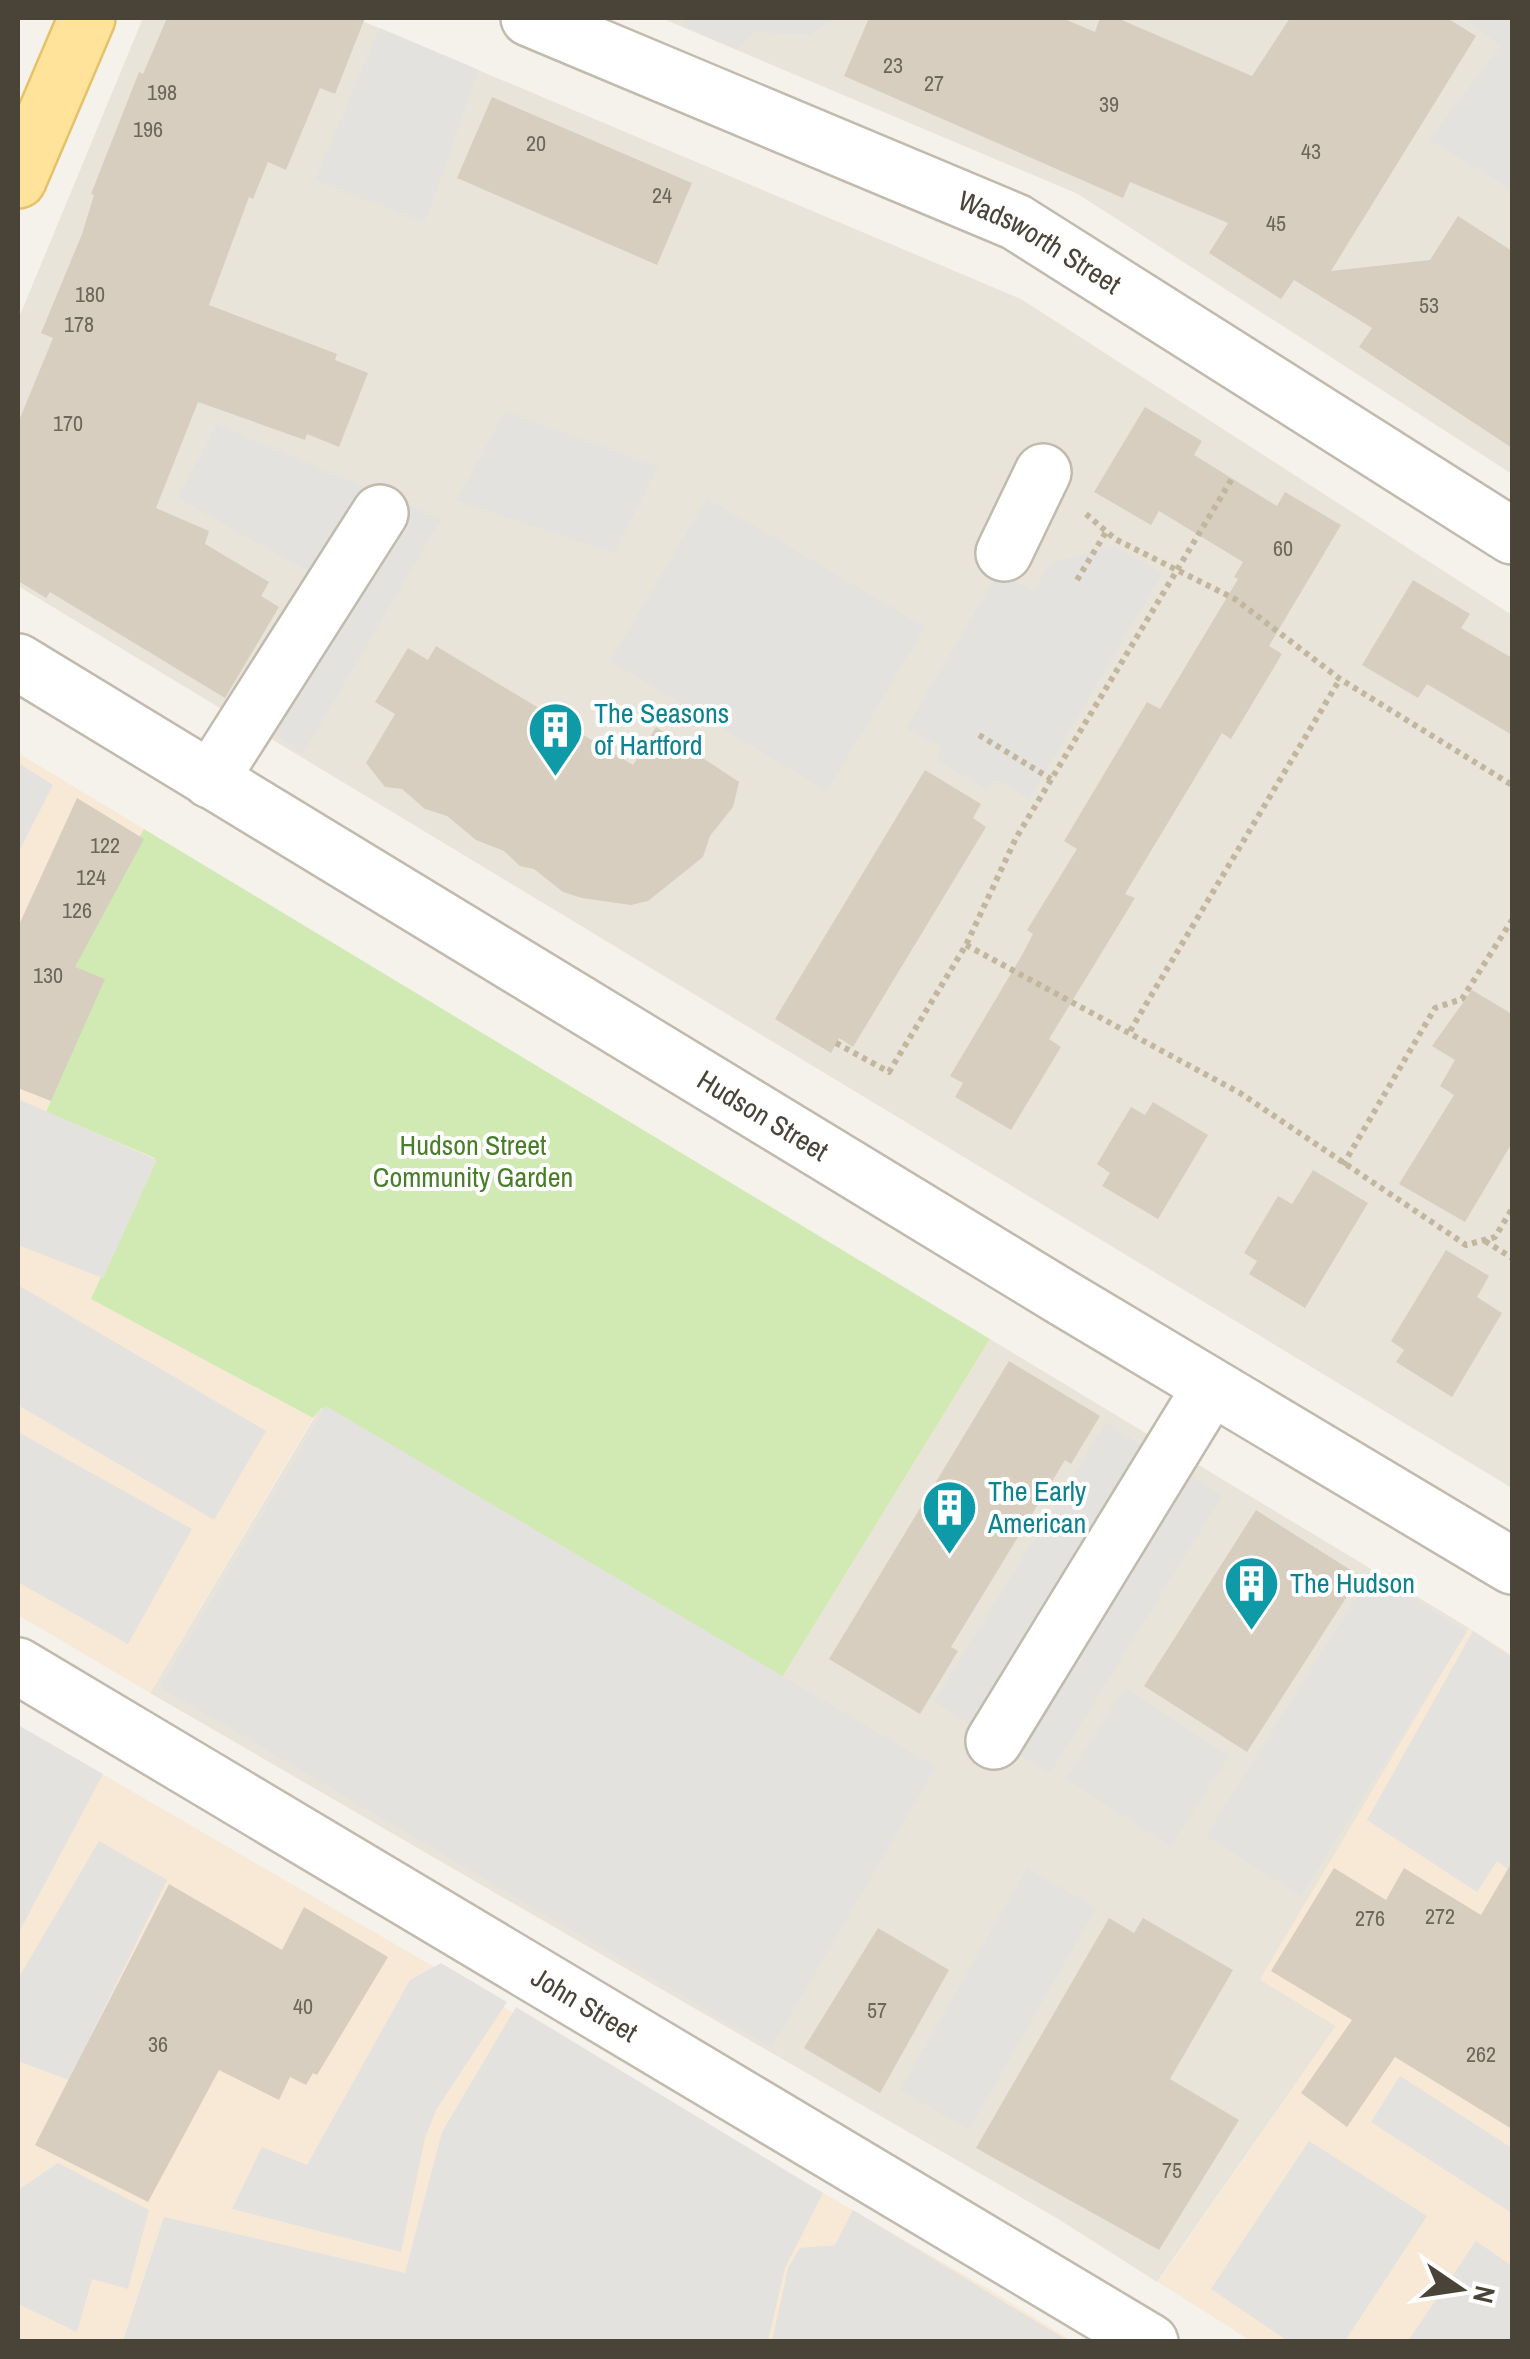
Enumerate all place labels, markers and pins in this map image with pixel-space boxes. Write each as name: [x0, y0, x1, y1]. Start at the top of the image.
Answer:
place label: The Seasons of Hartford: [594, 694, 729, 764]
building icon: The Seasons of Hartford: [525, 699, 585, 778]
place label: The Early American: [987, 1472, 1087, 1542]
building icon: The Early American: [919, 1477, 979, 1556]
building icon: The Hudson: [1221, 1553, 1281, 1632]
place label: The Hudson: [1290, 1564, 1415, 1602]

